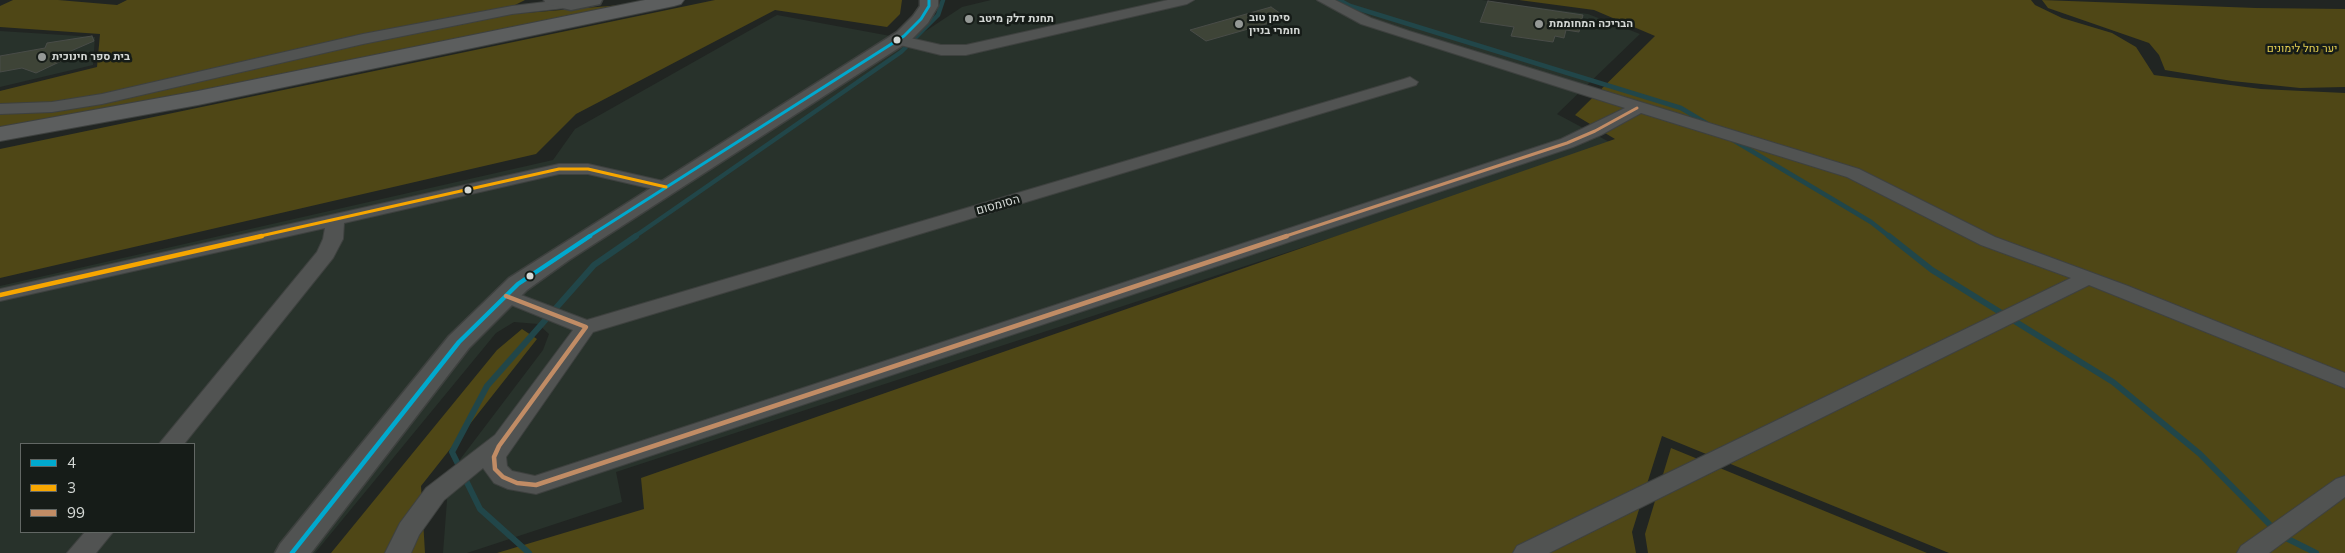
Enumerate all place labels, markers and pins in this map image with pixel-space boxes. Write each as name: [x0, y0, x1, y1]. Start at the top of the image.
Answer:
place label: סימן טוב חומרי בניין: [1249, 11, 1300, 37]
place label: תחנת דלק מיטב: [979, 12, 1054, 26]
marker: תחנת דלק מיטב: [963, 13, 975, 25]
place label: הבריכה המחוממת: [1549, 17, 1633, 31]
marker: סימן טוב חומרי בניין: [1233, 18, 1245, 30]
marker: הבריכה המחוממת: [1533, 18, 1545, 30]
unlabelled marker: [892, 35, 902, 45]
place label: בית ספר חינוכית: [52, 50, 130, 64]
marker: בית ספר חינוכית: [36, 51, 48, 63]
unlabelled marker: [463, 185, 473, 195]
unlabelled marker: [525, 271, 535, 281]

